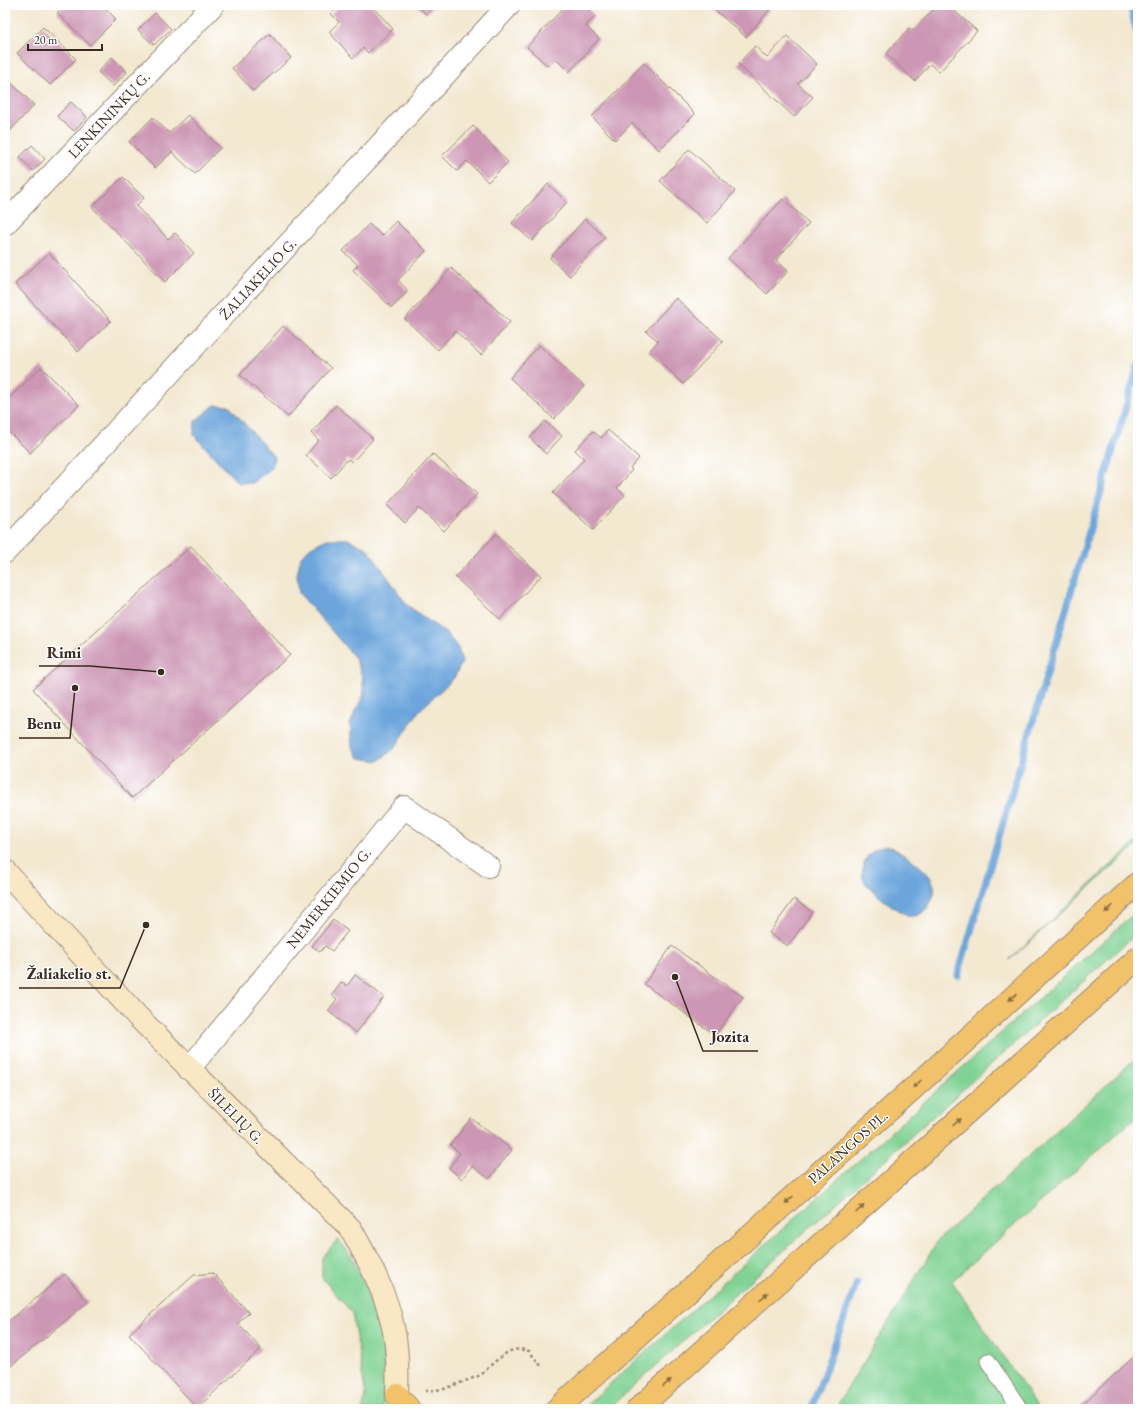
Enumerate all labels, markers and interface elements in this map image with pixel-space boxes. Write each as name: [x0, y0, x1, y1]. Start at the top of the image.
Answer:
scale bar: [28, 26, 102, 52]
text: 20 m: [34, 32, 58, 48]
street label: LENKININKŲ G.: [64, 67, 154, 162]
street label: ŽALIAKELIO G.: [215, 234, 300, 324]
callout: Rimi: [39, 638, 90, 666]
text: Rimi: [47, 642, 82, 663]
callout: Benu: [19, 710, 70, 738]
text: Benu: [27, 713, 61, 734]
street label: NEMERKIEMIO G.: [282, 843, 375, 952]
one-way arrow: [1104, 905, 1114, 914]
callout: Žaliakelio st.: [19, 960, 120, 988]
text: Žaliakelio st.: [27, 963, 111, 984]
one-way arrow: [1008, 992, 1018, 1002]
callout: Jozita: [703, 1023, 758, 1051]
text: Jozita: [709, 1026, 750, 1047]
one-way arrow: [912, 1080, 922, 1089]
street label: ŠILELIŲ G.: [204, 1084, 268, 1148]
street label: PALANGOS PL.: [804, 1106, 892, 1188]
one-way arrow: [952, 1117, 962, 1126]
one-way arrow: [784, 1195, 794, 1204]
one-way arrow: [855, 1204, 865, 1213]
one-way arrow: [759, 1291, 769, 1300]
one-way arrow: [662, 1378, 672, 1388]

